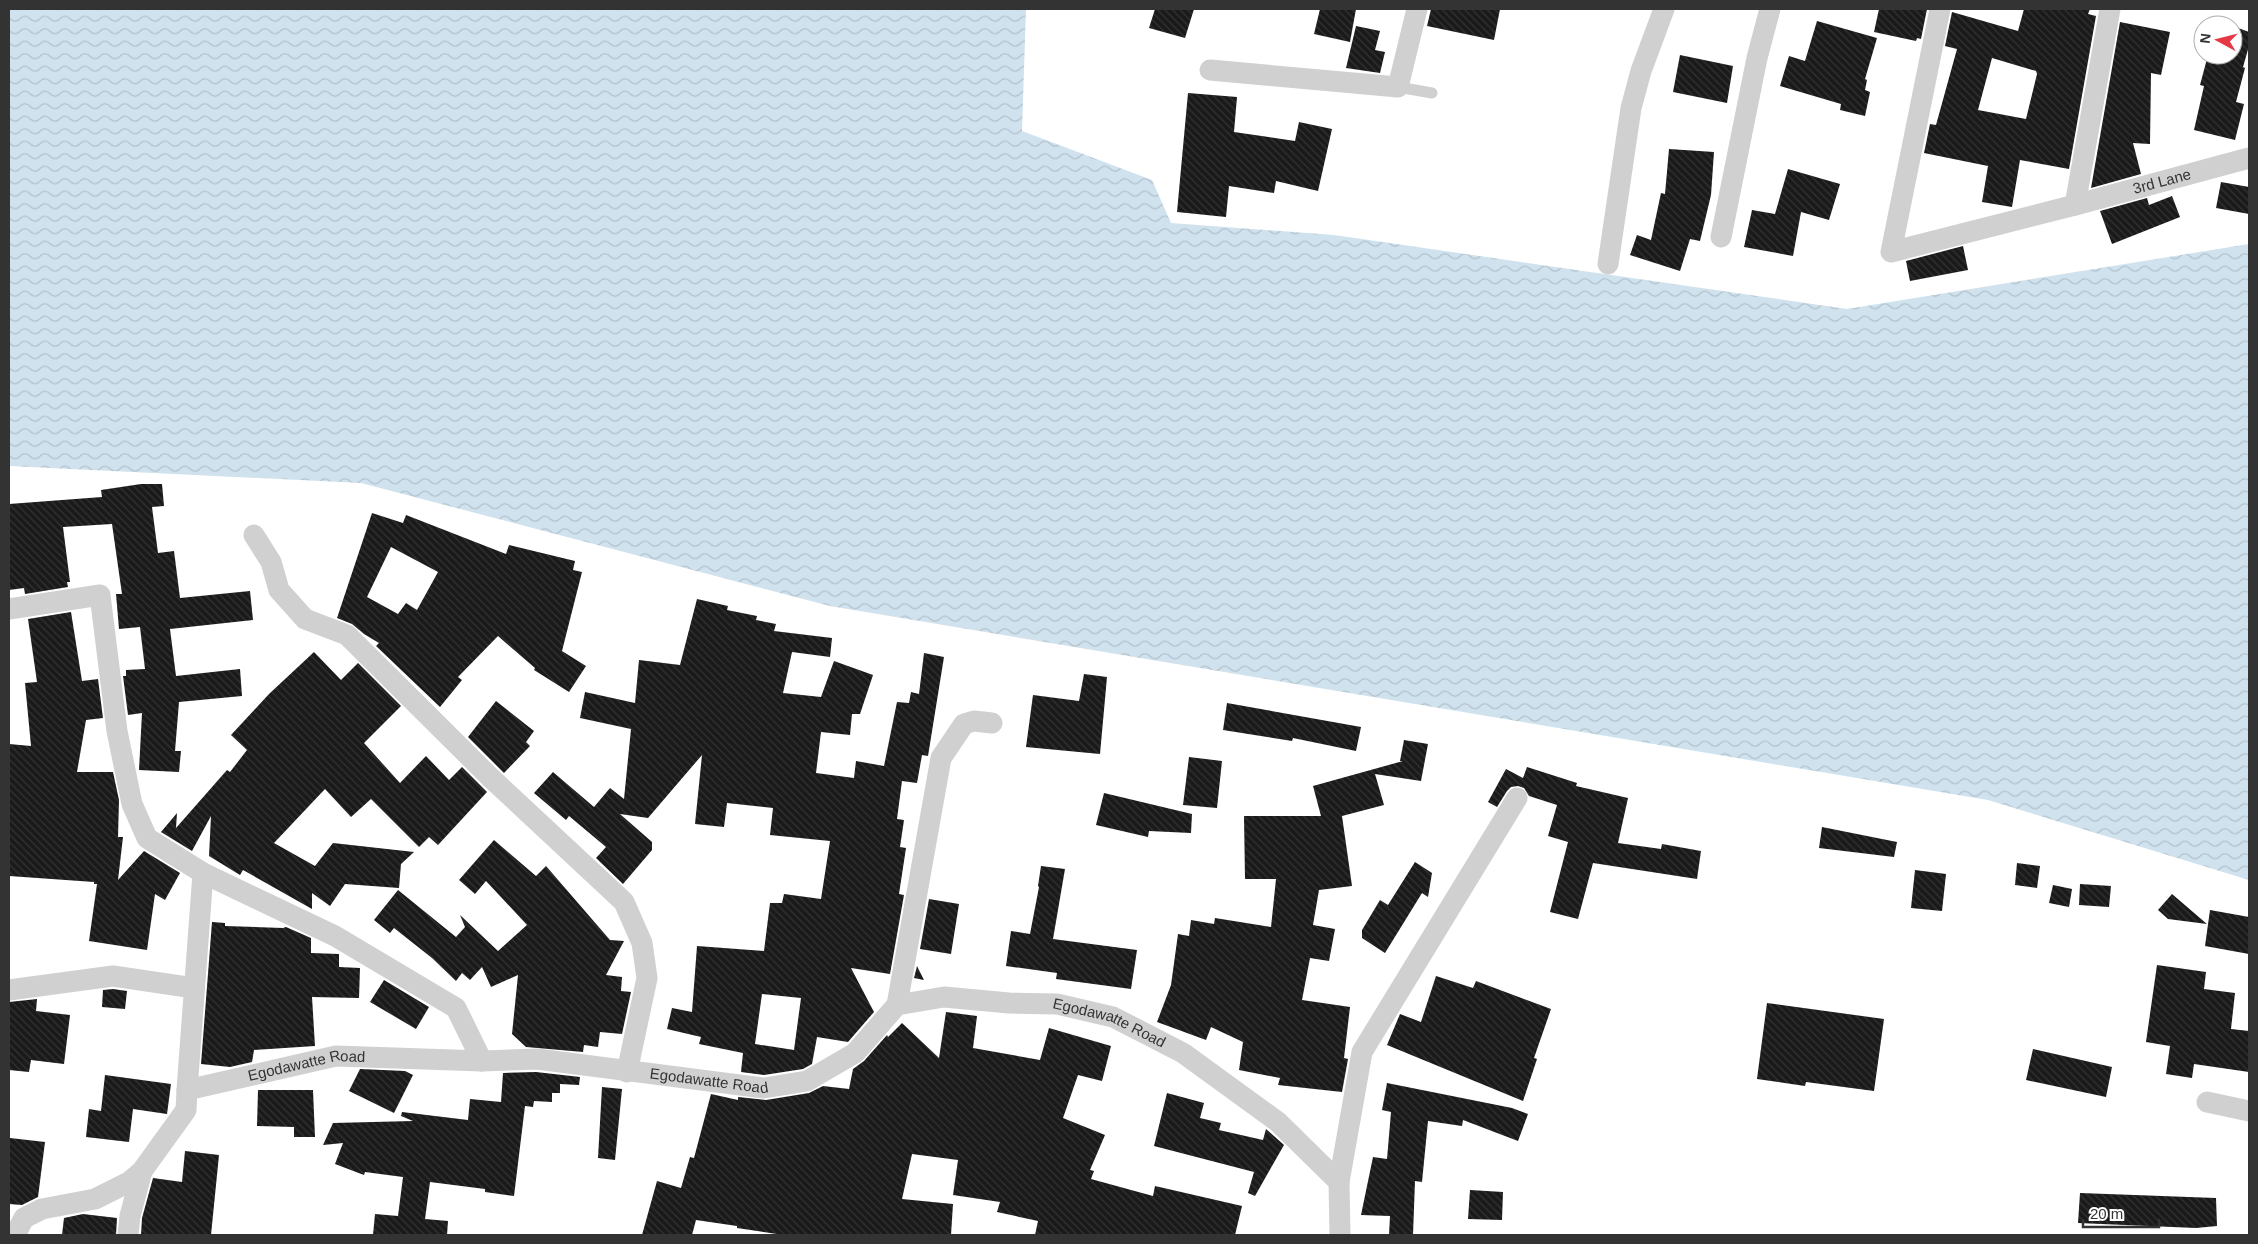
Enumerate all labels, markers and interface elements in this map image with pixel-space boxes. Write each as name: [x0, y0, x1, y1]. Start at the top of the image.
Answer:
north arrow: [2193, 15, 2243, 65]
text: N: [2197, 32, 2214, 44]
street label: 3rd Lane: [2131, 165, 2193, 197]
street label: Egodawatte Road: [1051, 994, 1169, 1051]
street label: Egodawatte Road: [246, 1046, 366, 1084]
street label: Egodawatte Road: [649, 1064, 770, 1097]
scale bar: [2083, 1196, 2159, 1228]
text: 20 m: [2090, 1205, 2123, 1222]

